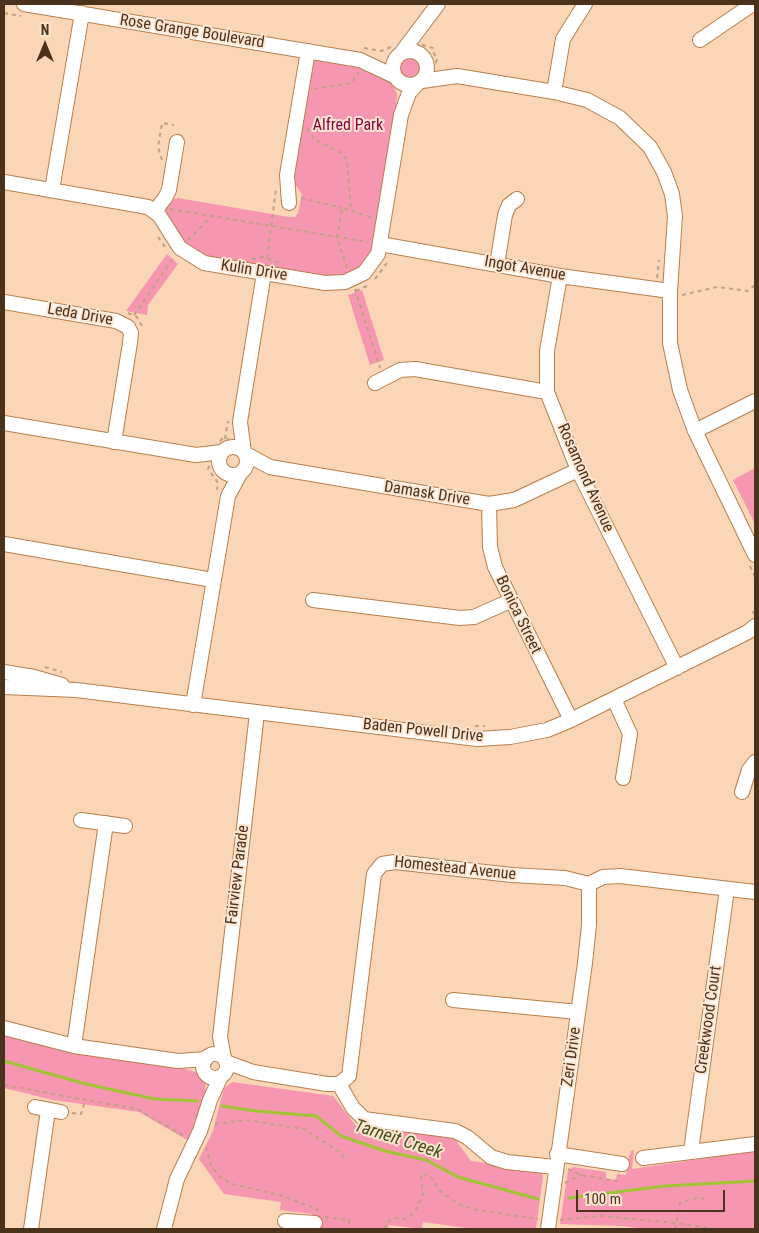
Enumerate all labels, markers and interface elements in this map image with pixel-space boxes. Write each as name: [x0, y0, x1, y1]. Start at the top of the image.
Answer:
street label: Rose Grange Boulevard: [118, 11, 266, 53]
north arrow: [20, 20, 70, 70]
text: N: [41, 22, 49, 38]
park label: Alfred Park: [313, 116, 383, 136]
street label: Ingot Avenue: [483, 252, 567, 286]
street label: Kulin Drive: [219, 256, 289, 286]
street label: Leda Drive: [46, 300, 114, 330]
street label: Rosamond Avenue: [552, 421, 618, 535]
street label: Damask Drive: [383, 478, 471, 510]
street label: Bonica Street: [491, 573, 545, 657]
street label: Baden Powell Drive: [362, 715, 484, 747]
street label: Fairview Parade: [222, 824, 254, 926]
street label: Homestead Avenue: [393, 853, 517, 885]
street label: Creekwood Court: [692, 965, 726, 1075]
street label: Zeri Drive: [558, 1026, 586, 1088]
water label: Tarneit Creek: [351, 1116, 445, 1164]
scale bar: [579, 1180, 728, 1212]
text: 100 m: [584, 1190, 621, 1208]

